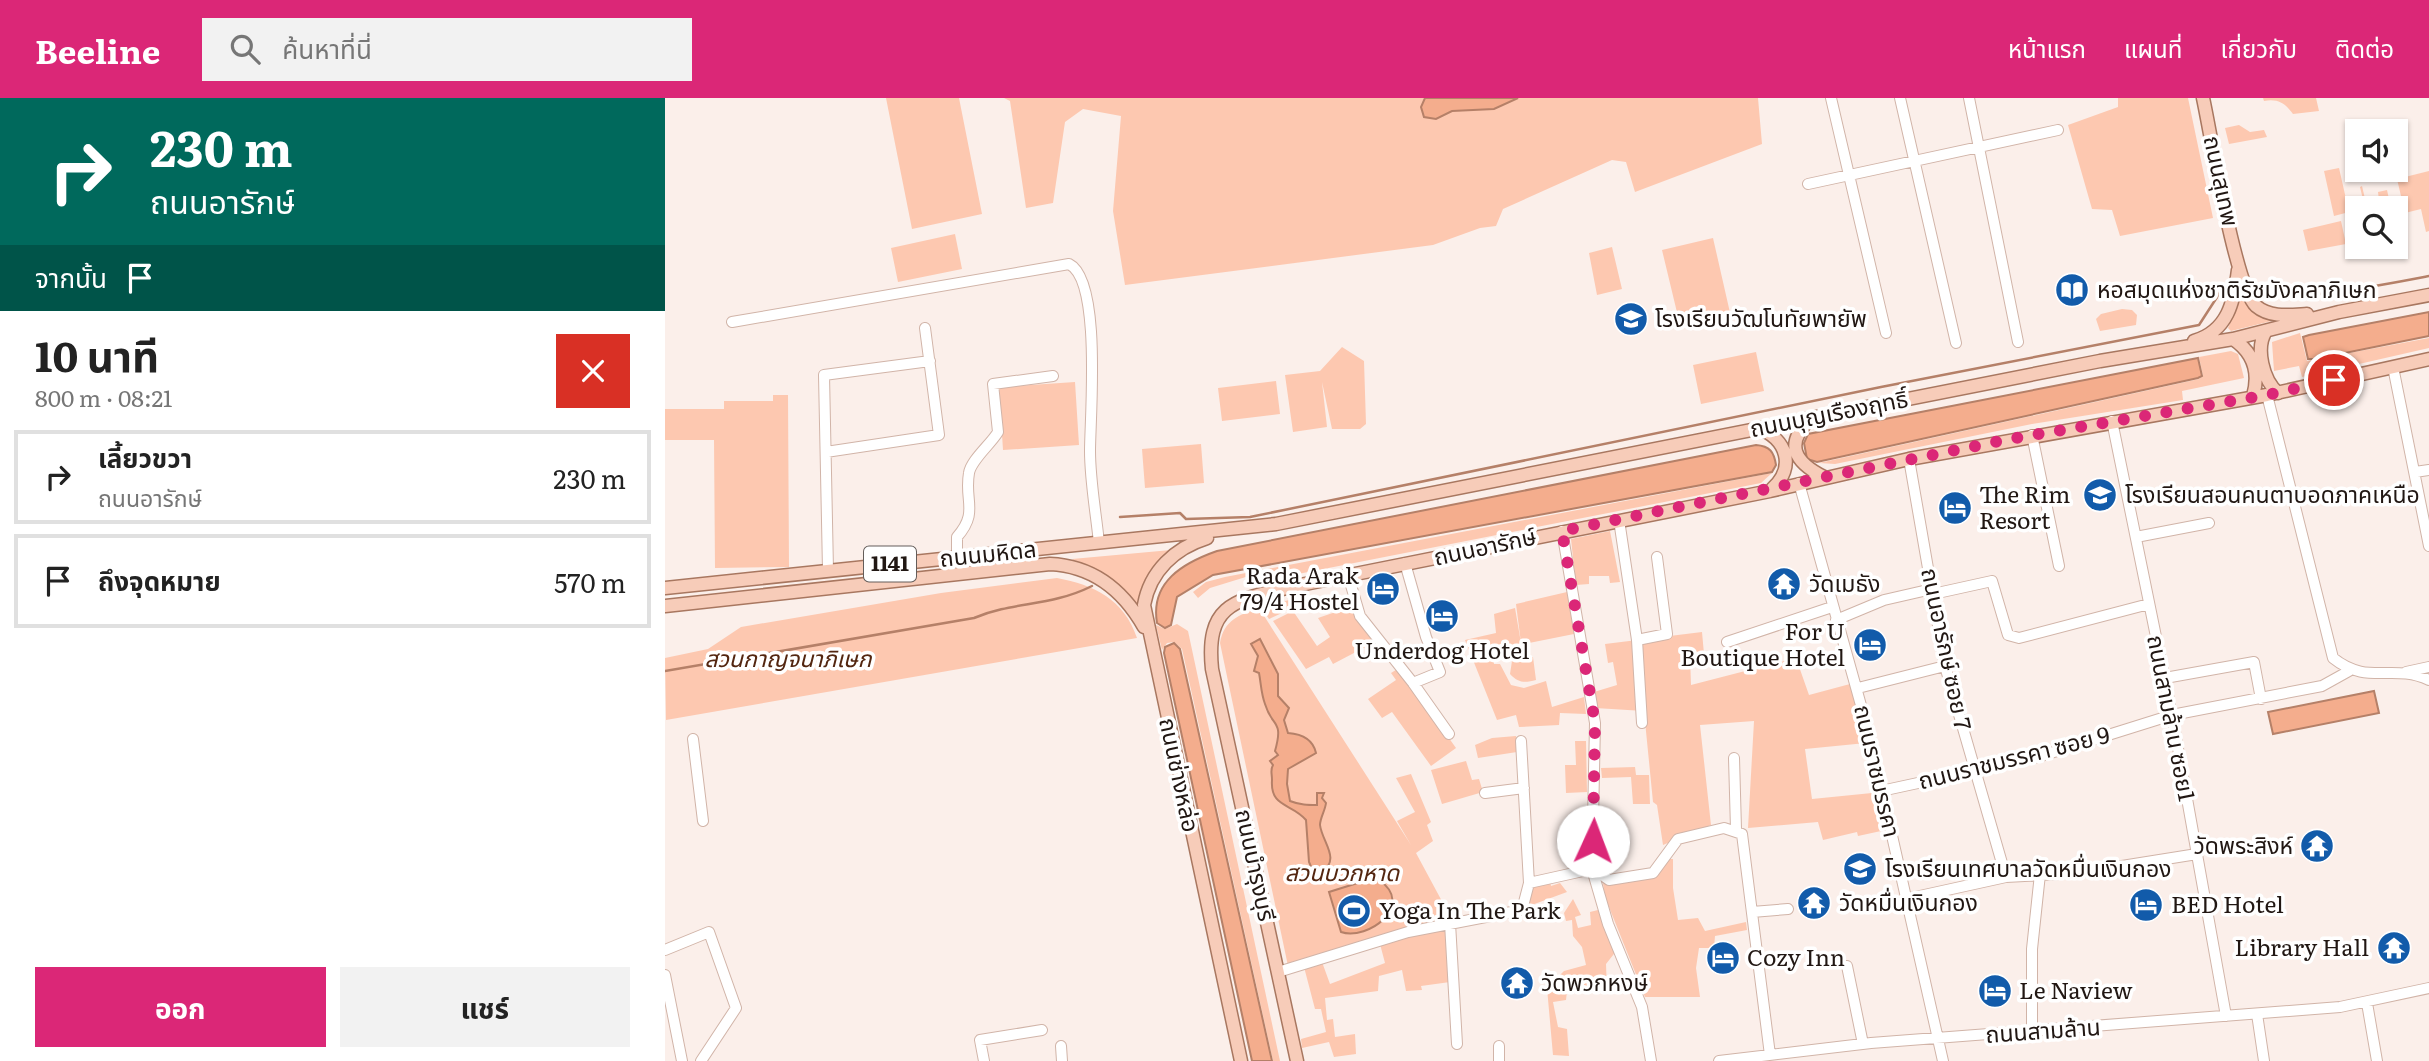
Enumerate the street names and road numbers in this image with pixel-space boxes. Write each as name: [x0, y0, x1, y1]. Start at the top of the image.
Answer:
street label: ถนนสุเทพ: [2197, 132, 2249, 229]
street label: ถนนบุญเรืองฤทธิ์: [1747, 380, 1911, 444]
street label: ถนนอารักษ์: [1430, 518, 1539, 573]
street label: ถนนมหิดล: [938, 530, 1038, 574]
road number: 1141: [864, 546, 916, 582]
street label: ถนนอารักษ์ ซอย 7: [1914, 564, 1982, 733]
street label: ถนนสามล้าน ซอย1: [2140, 632, 2206, 804]
street label: ถนนราชมรรคา: [1847, 701, 1911, 840]
street label: ถนนช่างหล่อ: [1152, 714, 1210, 835]
street label: ถนนราชมรรคา ซอย 9: [1914, 716, 2113, 796]
street label: ถนนบำรุงบุรี: [1228, 805, 1285, 924]
street label: ถนนสามล้าน: [1984, 1008, 2102, 1050]

